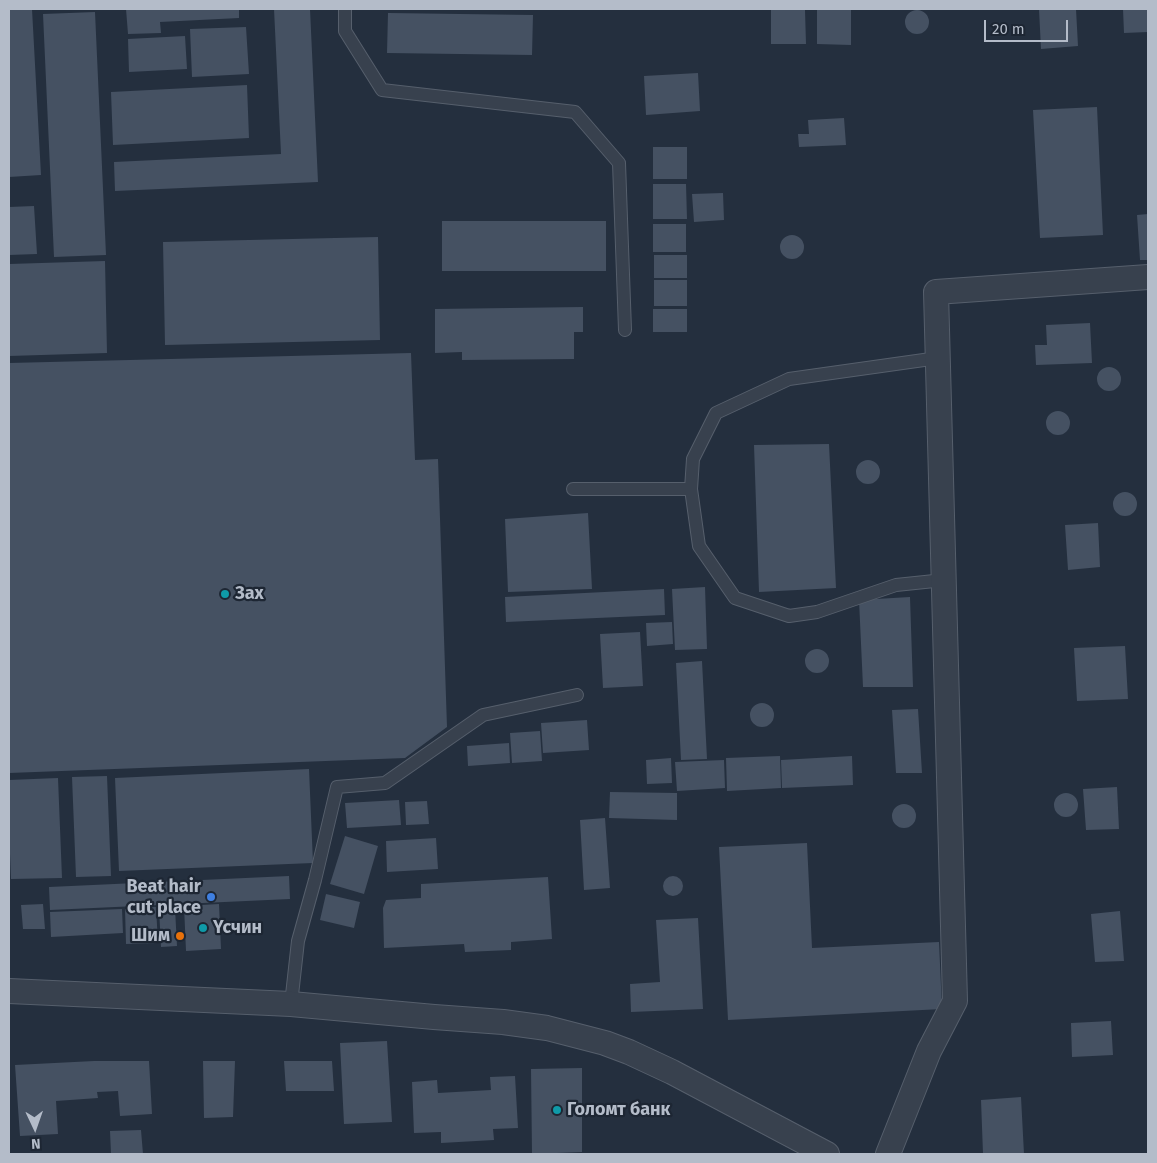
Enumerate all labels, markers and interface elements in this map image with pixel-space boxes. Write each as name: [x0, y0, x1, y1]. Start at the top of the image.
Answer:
scale bar: [987, 10, 1071, 42]
text: 20 m: [992, 20, 1025, 38]
place label: Зах: [235, 583, 264, 605]
marker: Зах: [219, 588, 231, 600]
place label: Beat hair cut place: [127, 876, 201, 919]
marker: Beat hair cut place: [205, 891, 217, 903]
place label: Үсчин: [213, 917, 262, 939]
marker: Үсчин: [197, 922, 209, 934]
place label: Шим: [131, 925, 170, 947]
marker: Шим: [174, 930, 186, 942]
place label: Голомт банк: [567, 1099, 670, 1121]
north arrow: [10, 1103, 60, 1153]
marker: Голомт банк: [551, 1104, 563, 1116]
text: N: [31, 1135, 41, 1152]

